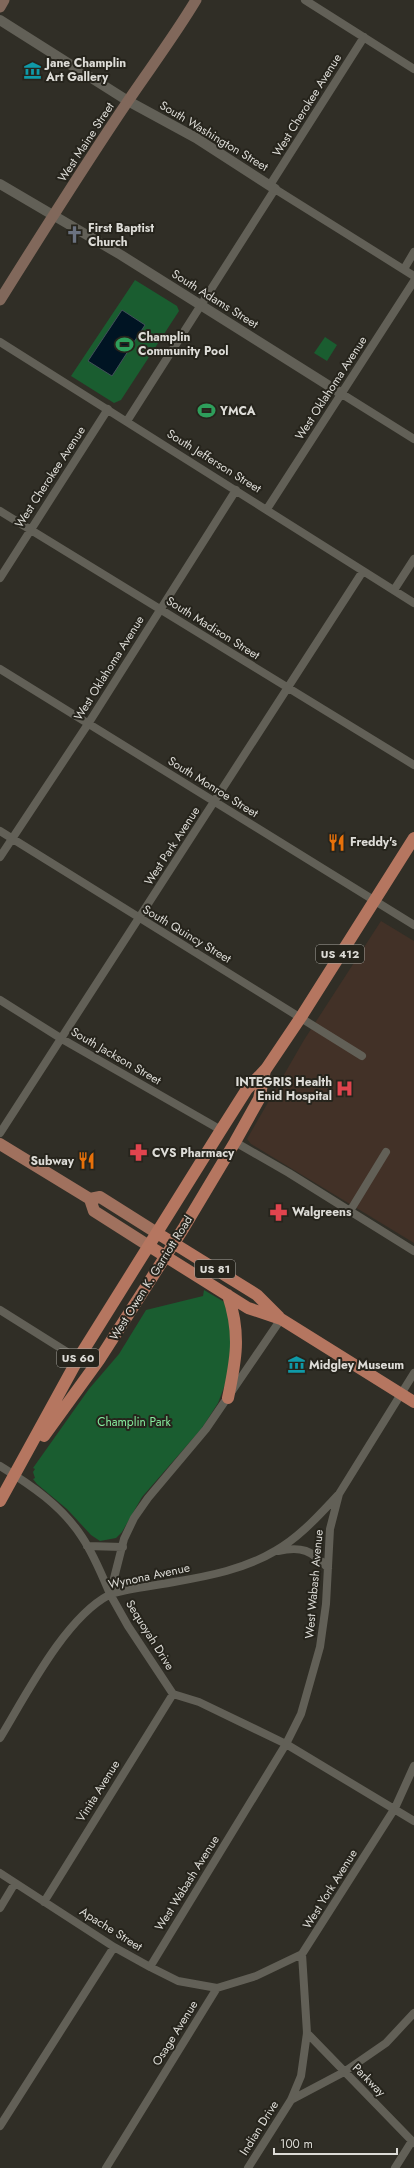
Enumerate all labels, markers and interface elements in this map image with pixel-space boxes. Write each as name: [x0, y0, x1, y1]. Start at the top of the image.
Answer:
street label: West Cherokee Avenue: [268, 50, 346, 160]
place label: Jane Champlin Art Gallery: [44, 54, 126, 86]
museum icon: Jane Champlin Art Gallery: [23, 60, 43, 80]
street label: South Washington Street: [156, 96, 272, 176]
street label: West Maine Street: [53, 99, 119, 185]
place label: First Baptist Church: [88, 219, 154, 251]
church icon: First Baptist Church: [65, 225, 85, 245]
street label: South Adams Street: [168, 265, 262, 333]
place label: Champlin Community Pool: [138, 328, 228, 360]
street label: West Oklahoma Avenue: [291, 332, 371, 444]
sports icon: Champlin Community Pool: [115, 334, 135, 354]
sports icon: YMCA: [197, 401, 217, 421]
place label: YMCA: [219, 402, 256, 420]
street label: West Cherokee Avenue: [10, 423, 90, 531]
street label: South Jefferson Street: [163, 425, 265, 497]
street label: South Madison Street: [163, 592, 263, 664]
street label: West Oklahoma Avenue: [69, 612, 149, 724]
street label: South Monroe Street: [164, 752, 262, 822]
street label: West Park Avenue: [140, 803, 204, 889]
restaurant icon: Freddy's: [327, 832, 347, 852]
place label: Freddy's: [350, 833, 398, 851]
street label: South Quincy Street: [139, 900, 235, 968]
road number: US 412: [316, 945, 364, 963]
street label: South Jackson Street: [67, 1023, 165, 1089]
place label: INTEGRIS Health Enid Hospital: [236, 1073, 332, 1105]
hospital icon: INTEGRIS Health Enid Hospital: [335, 1079, 355, 1099]
pharmacy icon: CVS Pharmacy: [129, 1143, 149, 1163]
place label: CVS Pharmacy: [152, 1144, 235, 1162]
restaurant icon: Subway: [77, 1151, 97, 1171]
place label: Subway: [31, 1152, 75, 1170]
pharmacy icon: Walgreens: [269, 1202, 289, 1222]
place label: Walgreens: [292, 1203, 352, 1221]
street label: West Owen K. Garriott Road: [105, 1212, 197, 1344]
road number: US 81: [195, 1260, 235, 1278]
road number: US 60: [57, 1349, 99, 1367]
museum icon: Midgley Museum: [286, 1355, 306, 1375]
place label: Midgley Museum: [309, 1356, 404, 1374]
park label: Champlin Park: [97, 1413, 172, 1431]
street label: West Wabash Avenue: [300, 1529, 328, 1639]
street label: Wynona Avenue: [106, 1559, 192, 1593]
street label: Sequoyah Drive: [121, 1596, 179, 1674]
street label: Vinita Avenue: [72, 1757, 124, 1825]
street label: West Wabash Avenue: [150, 1832, 224, 1934]
street label: West York Avenue: [298, 1846, 362, 1932]
street label: Apache Street: [76, 1903, 146, 1956]
street label: Osage Avenue: [148, 1997, 202, 2069]
street label: Parkway: [348, 2059, 390, 2101]
street label: Indian Drive: [235, 2097, 283, 2159]
scale bar: [274, 2130, 397, 2156]
text: 100 m: [280, 2135, 313, 2153]

